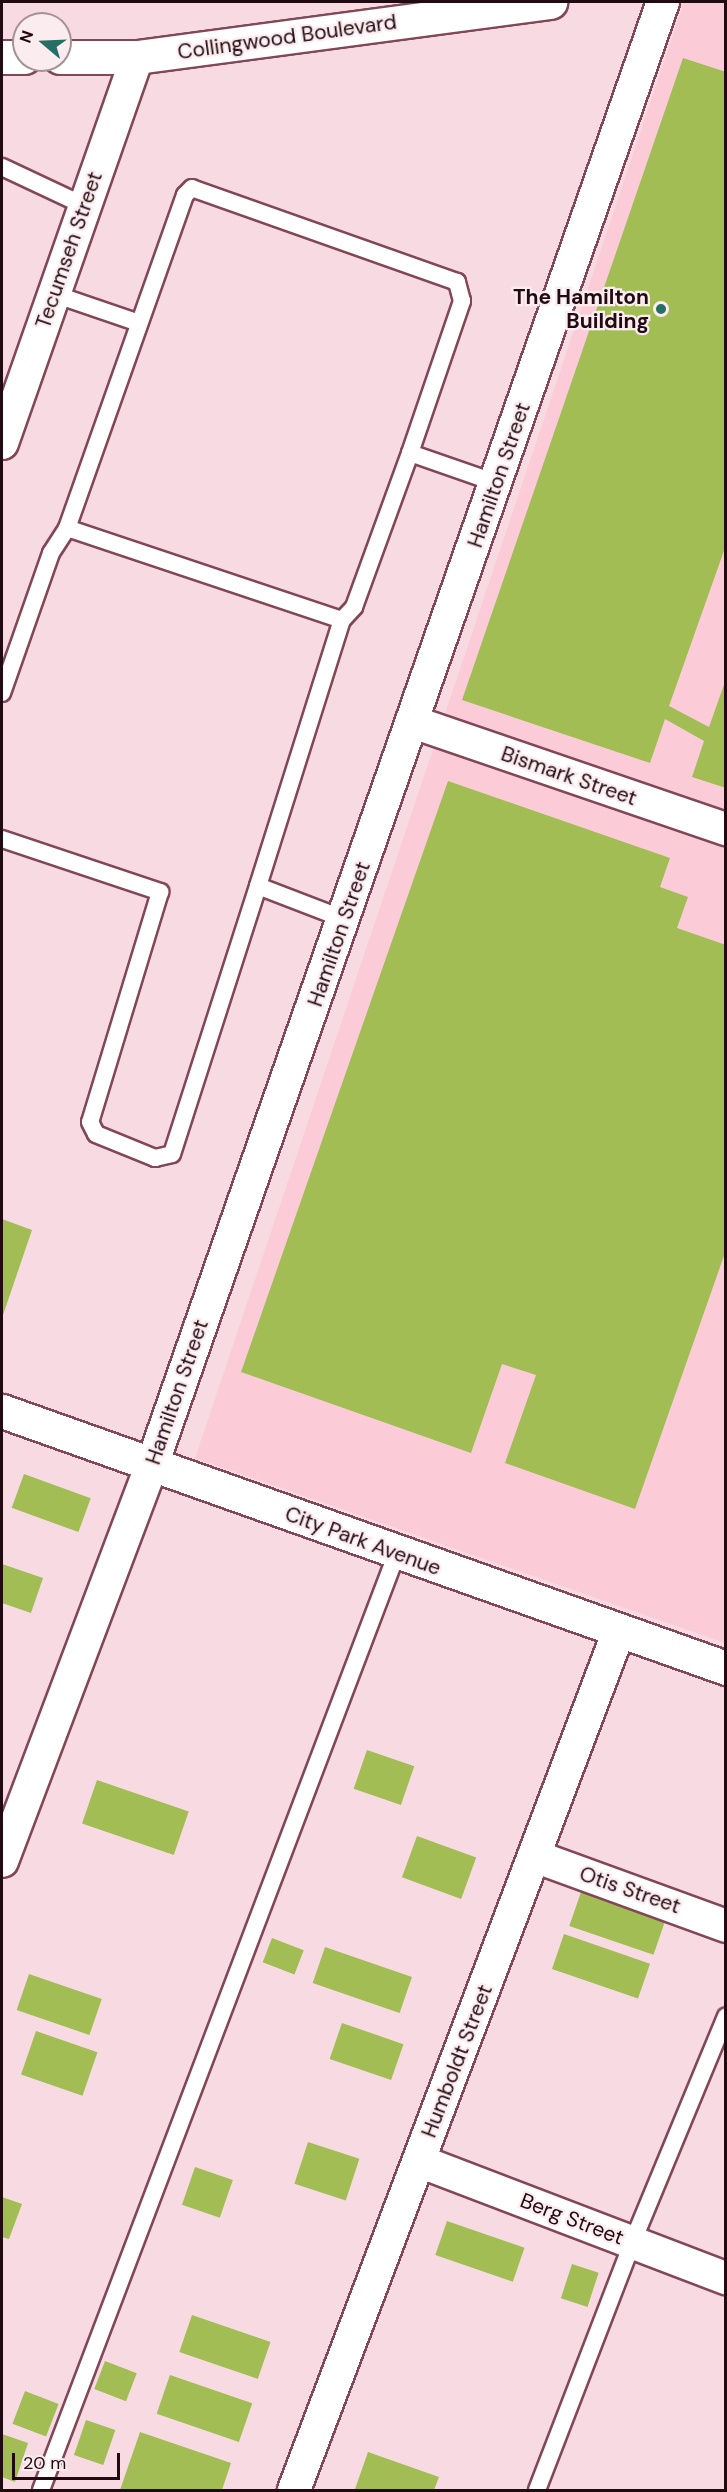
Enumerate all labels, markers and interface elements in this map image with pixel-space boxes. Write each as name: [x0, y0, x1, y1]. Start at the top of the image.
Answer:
street label: Collingwood Boulevard: [176, 9, 398, 65]
north arrow: [12, 12, 72, 72]
text: N: [15, 28, 38, 46]
street label: Tecumseh Street: [30, 168, 108, 332]
place label: The Hamilton Building: [513, 284, 649, 334]
marker: The Hamilton Building: [654, 302, 668, 316]
street label: Hamilton Street: [462, 399, 536, 551]
street label: Bismark Street: [498, 741, 640, 811]
street label: Hamilton Street: [302, 858, 376, 1010]
street label: Hamilton Street: [140, 1316, 214, 1468]
street label: City Park Avenue: [282, 1501, 444, 1581]
street label: Otis Street: [576, 1861, 684, 1919]
street label: Humboldt Street: [416, 1981, 498, 2141]
street label: Berg Street: [517, 2188, 627, 2250]
scale bar: [15, 2441, 123, 2479]
text: 20 m: [23, 2451, 66, 2475]

